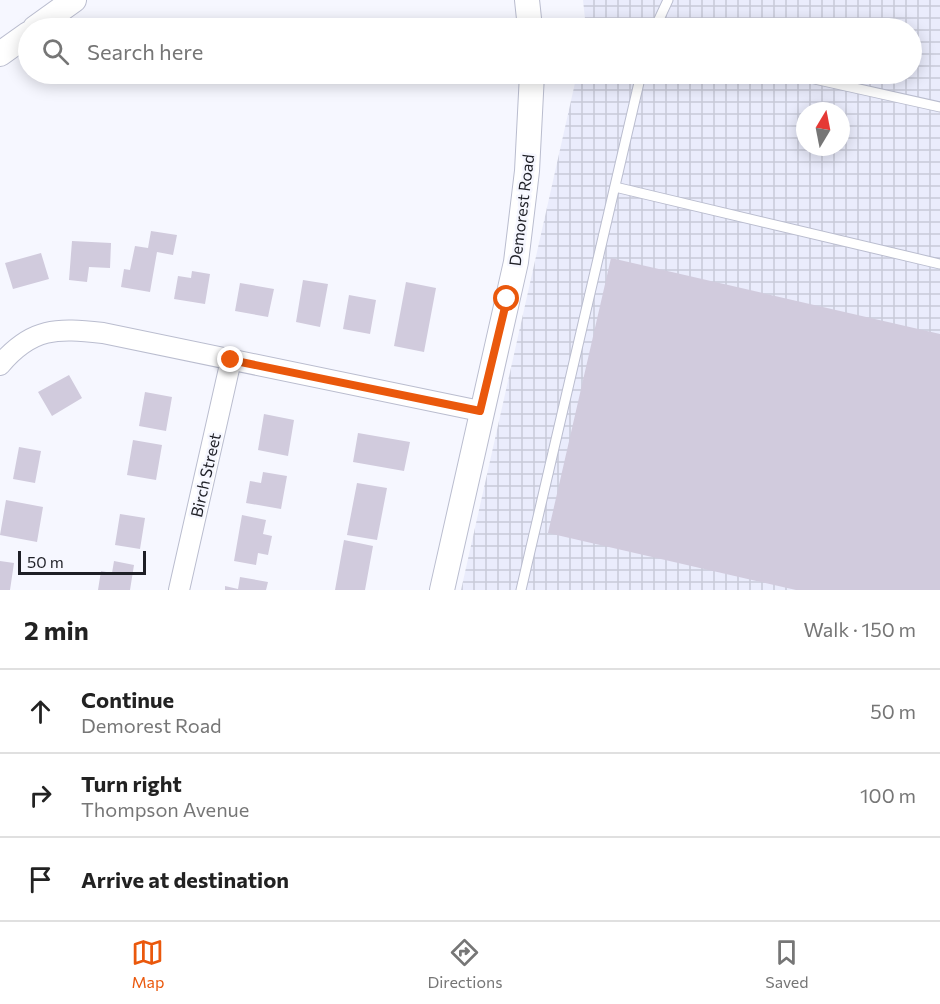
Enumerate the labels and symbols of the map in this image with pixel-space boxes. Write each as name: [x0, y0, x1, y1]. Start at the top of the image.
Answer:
north arrow: [796, 102, 850, 156]
street label: Demorest Road: [505, 153, 537, 267]
route start: [493, 285, 519, 311]
route end: [217, 346, 243, 372]
street label: Birch Street: [186, 431, 224, 519]
scale bar: [18, 548, 146, 576]

